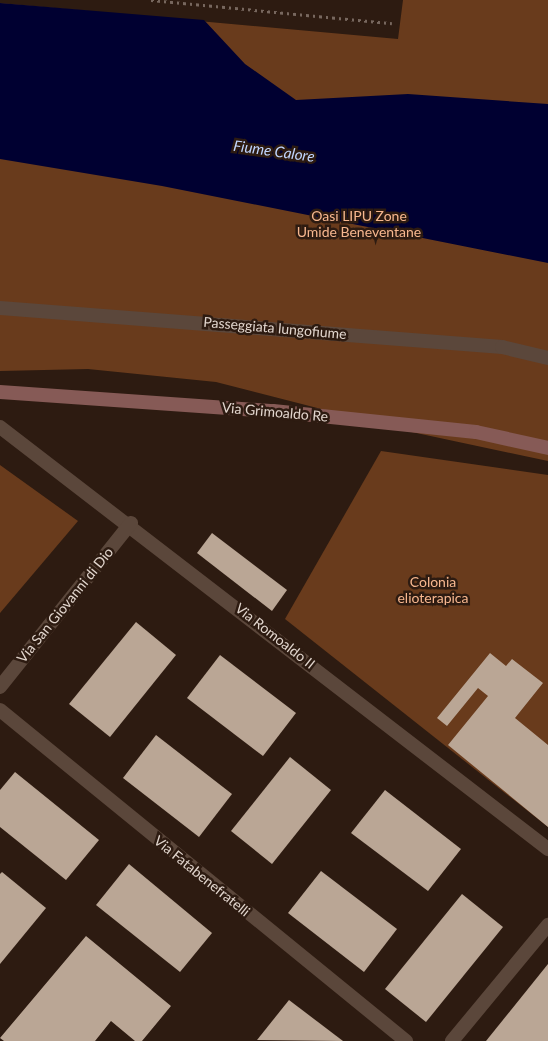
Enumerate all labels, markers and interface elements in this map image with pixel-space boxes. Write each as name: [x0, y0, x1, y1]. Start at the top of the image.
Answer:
water label: Fiume Calore: [232, 136, 316, 166]
park label: Oasi LIPU Zone Umide Beneventane: [297, 208, 421, 240]
street label: Passeggiata lungofiume: [203, 313, 347, 343]
street label: Via Grimoaldo Re: [221, 399, 329, 425]
street label: Via San Giovanni di Dio: [13, 544, 117, 666]
park label: Colonia elioterapica: [397, 574, 469, 606]
street label: Via Romoaldo II: [232, 600, 318, 672]
street label: Via Fatabenefratelli: [151, 832, 253, 920]

